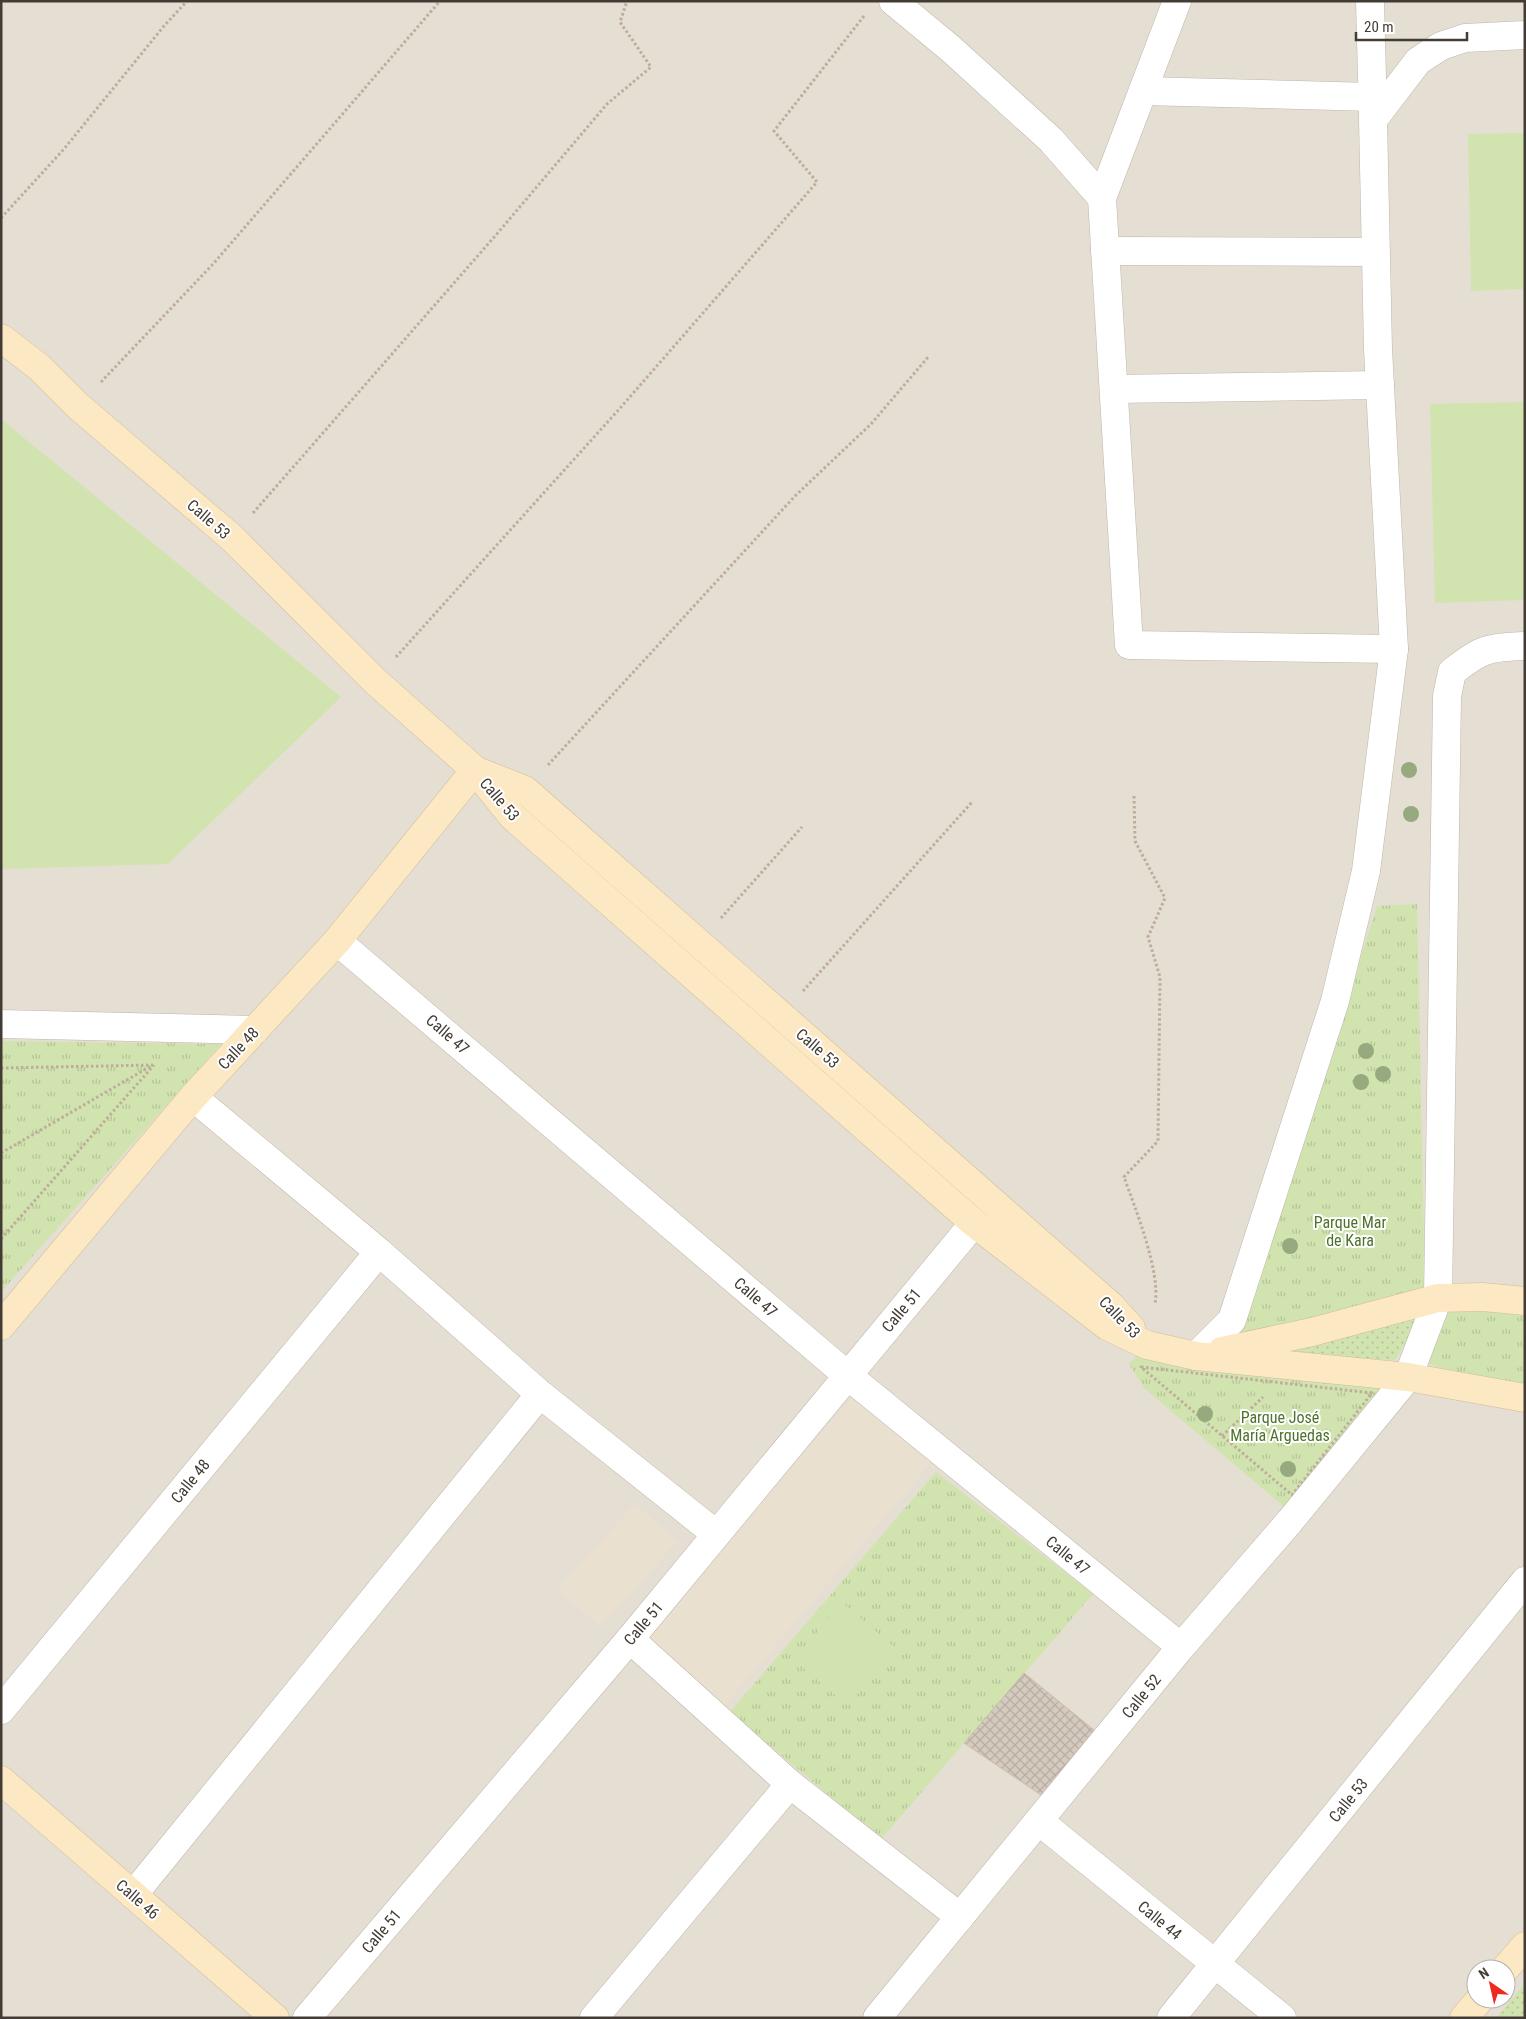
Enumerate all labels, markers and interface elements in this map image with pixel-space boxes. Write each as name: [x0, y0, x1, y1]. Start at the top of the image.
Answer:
scale bar: [1356, 10, 1467, 42]
text: 20 m: [1364, 18, 1394, 36]
street label: Calle 53: [183, 495, 234, 543]
street label: Calle 53: [476, 774, 524, 825]
street label: Calle 47: [422, 1010, 473, 1058]
street label: Calle 48: [214, 1023, 263, 1073]
street label: Calle 53: [792, 1024, 843, 1072]
park label: Parque Mar de Kara: [1314, 1213, 1386, 1250]
street label: Calle 47: [730, 1273, 781, 1321]
street label: Calle 51: [878, 1285, 925, 1336]
street label: Calle 53: [1095, 1292, 1144, 1342]
park label: Parque José María Arguedas: [1230, 1408, 1330, 1445]
street label: Calle 48: [167, 1456, 214, 1507]
street label: Calle 47: [1042, 1532, 1094, 1579]
street label: Calle 51: [620, 1598, 667, 1649]
street label: Calle 52: [1118, 1670, 1165, 1722]
street label: Calle 53: [1325, 1775, 1372, 1826]
street label: Calle 46: [112, 1875, 163, 1923]
street label: Calle 44: [1134, 1897, 1186, 1944]
street label: Calle 51: [358, 1906, 405, 1957]
north arrow: [1466, 1959, 1516, 2009]
text: N: [1476, 1964, 1492, 1982]

